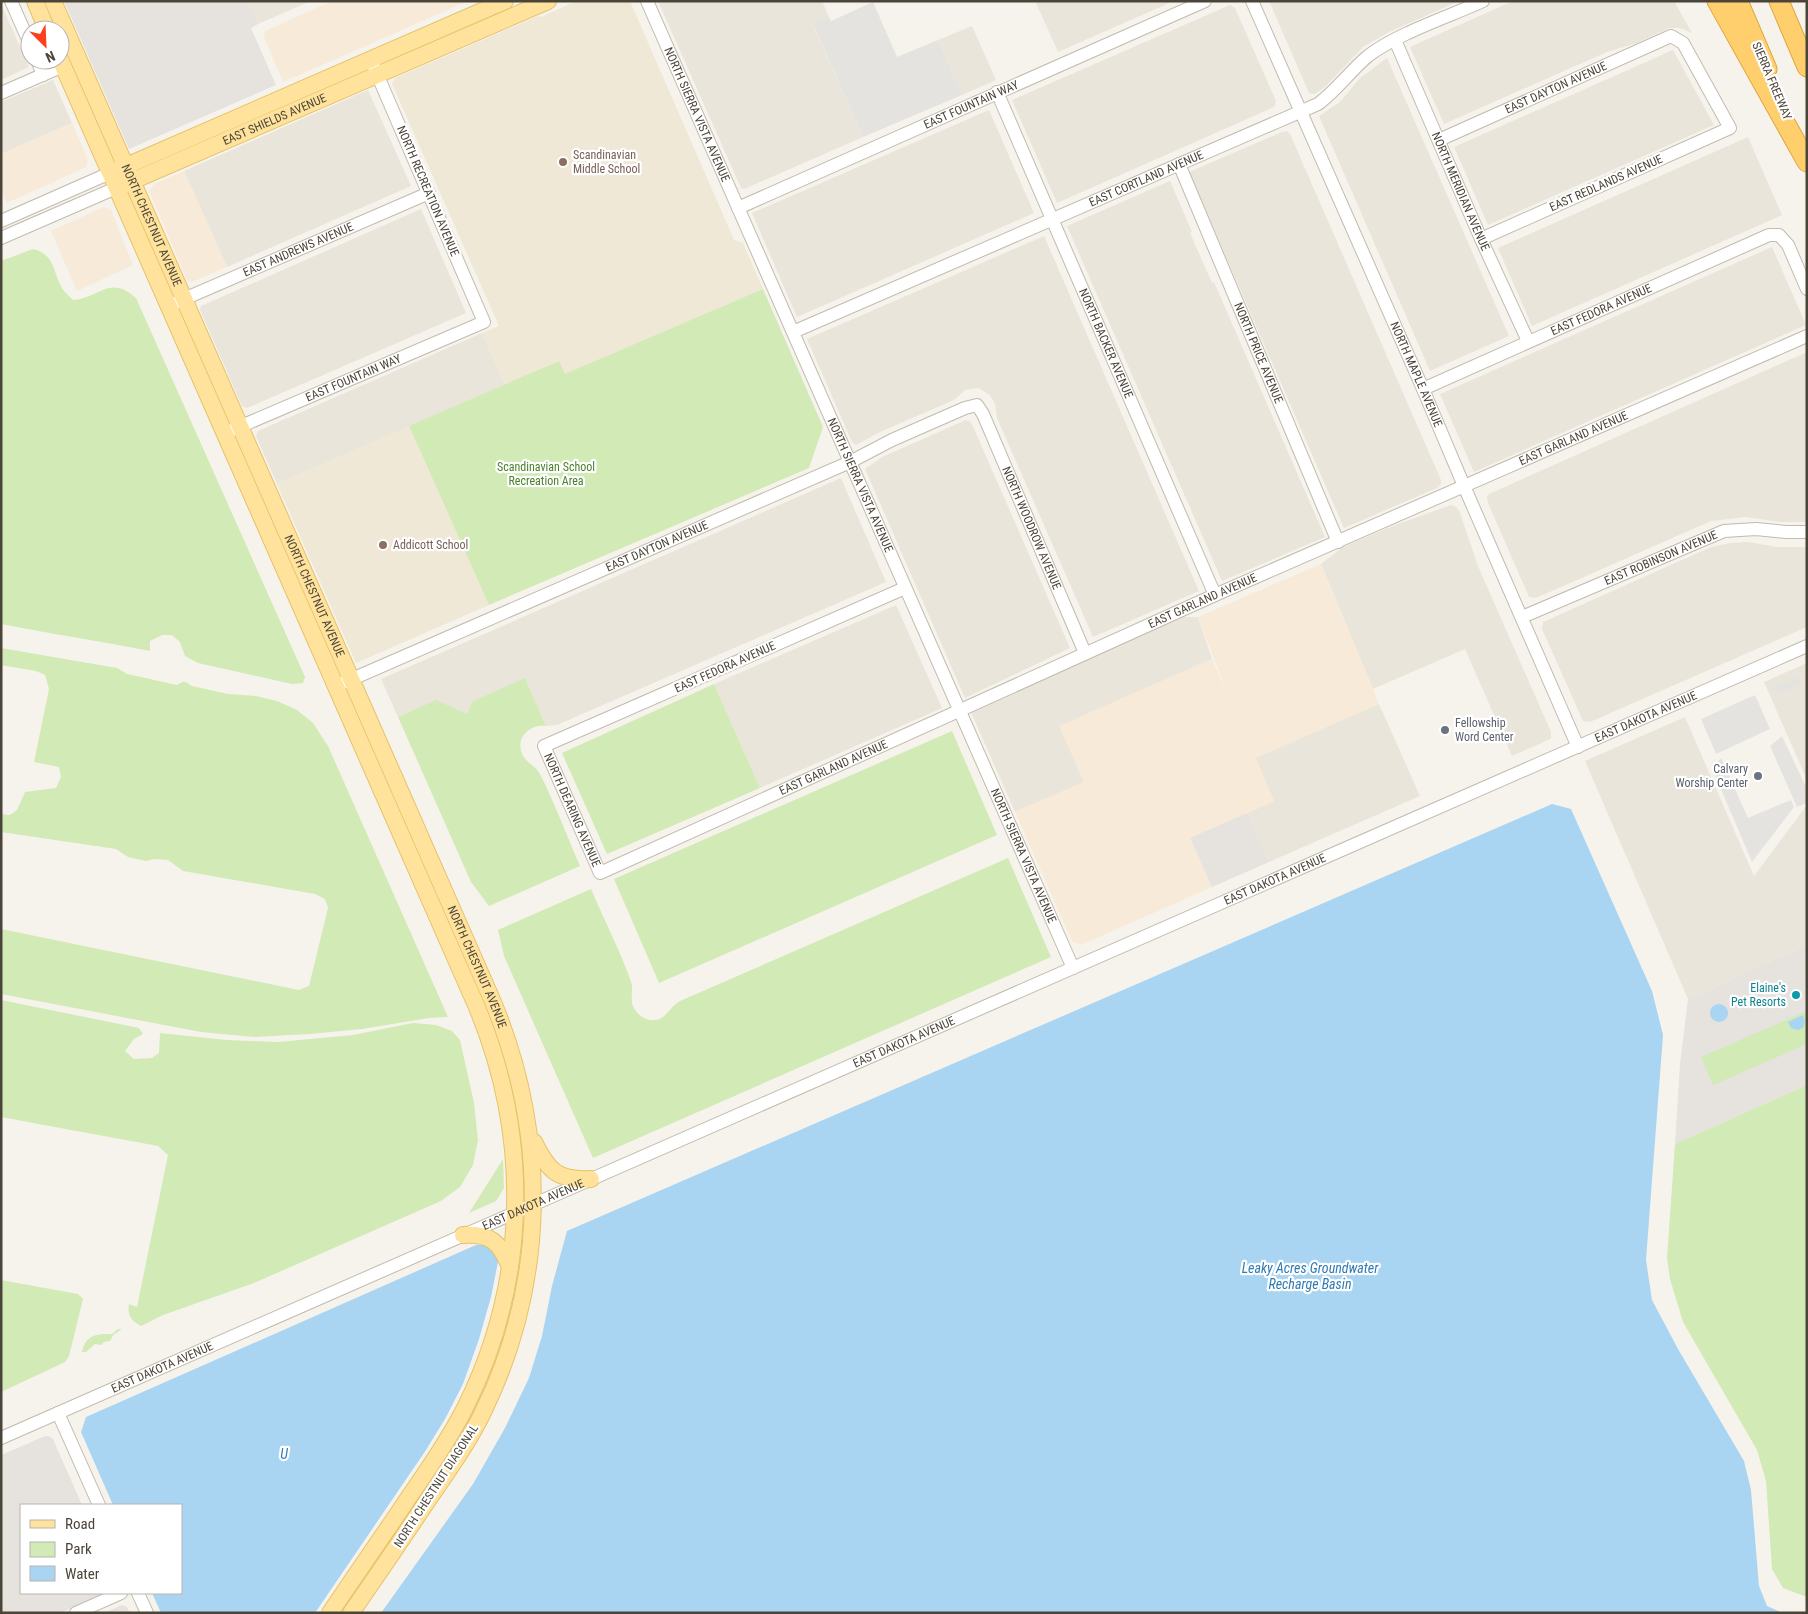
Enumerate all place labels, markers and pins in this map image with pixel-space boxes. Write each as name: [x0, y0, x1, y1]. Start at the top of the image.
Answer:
place label: Scandinavian Middle School: [573, 148, 640, 176]
marker: Scandinavian Middle School: [557, 156, 569, 168]
place label: Addicott School: [393, 538, 468, 552]
marker: Addicott School: [377, 539, 389, 551]
place label: Fellowship Word Center: [1455, 716, 1514, 744]
marker: Fellowship Word Center: [1439, 724, 1451, 736]
place label: Calvary Worship Center: [1676, 762, 1748, 790]
marker: Calvary Worship Center: [1752, 770, 1764, 782]
place label: Elaine's Pet Resorts: [1731, 981, 1786, 1009]
marker: Elaine's Pet Resorts: [1790, 989, 1802, 1001]

